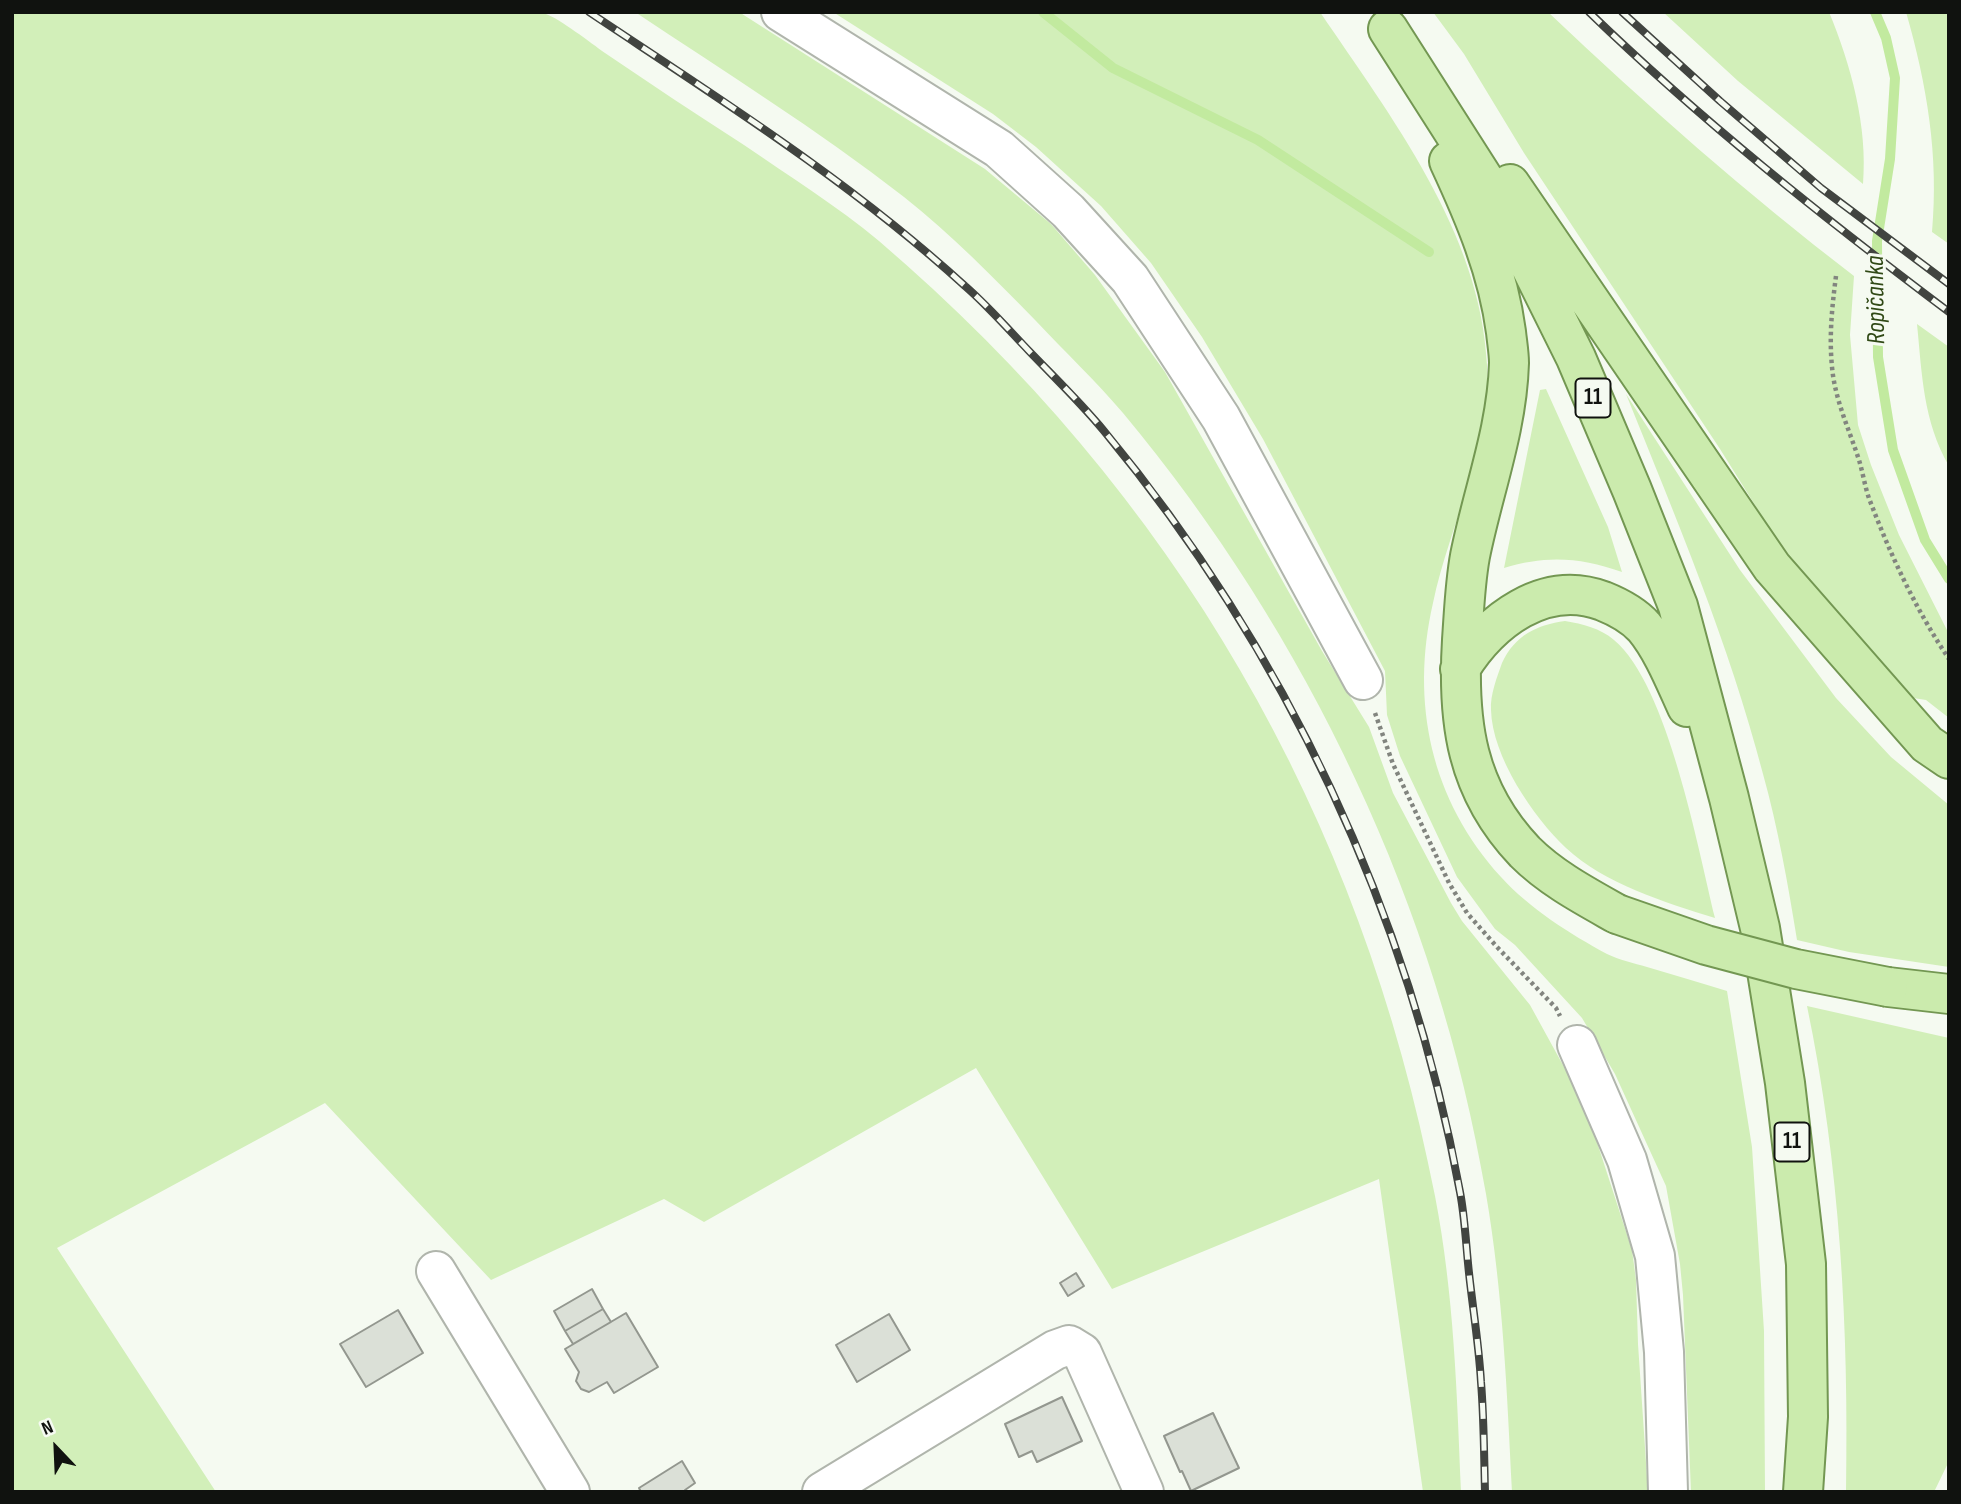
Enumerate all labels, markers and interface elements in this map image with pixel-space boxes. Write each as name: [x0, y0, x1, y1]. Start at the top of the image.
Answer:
water label: Ropičanka: [1861, 255, 1893, 345]
road number: 11: [1576, 378, 1610, 418]
road number: 11: [1774, 1122, 1810, 1162]
north arrow: [21, 1413, 91, 1483]
text: N: [38, 1416, 57, 1441]

